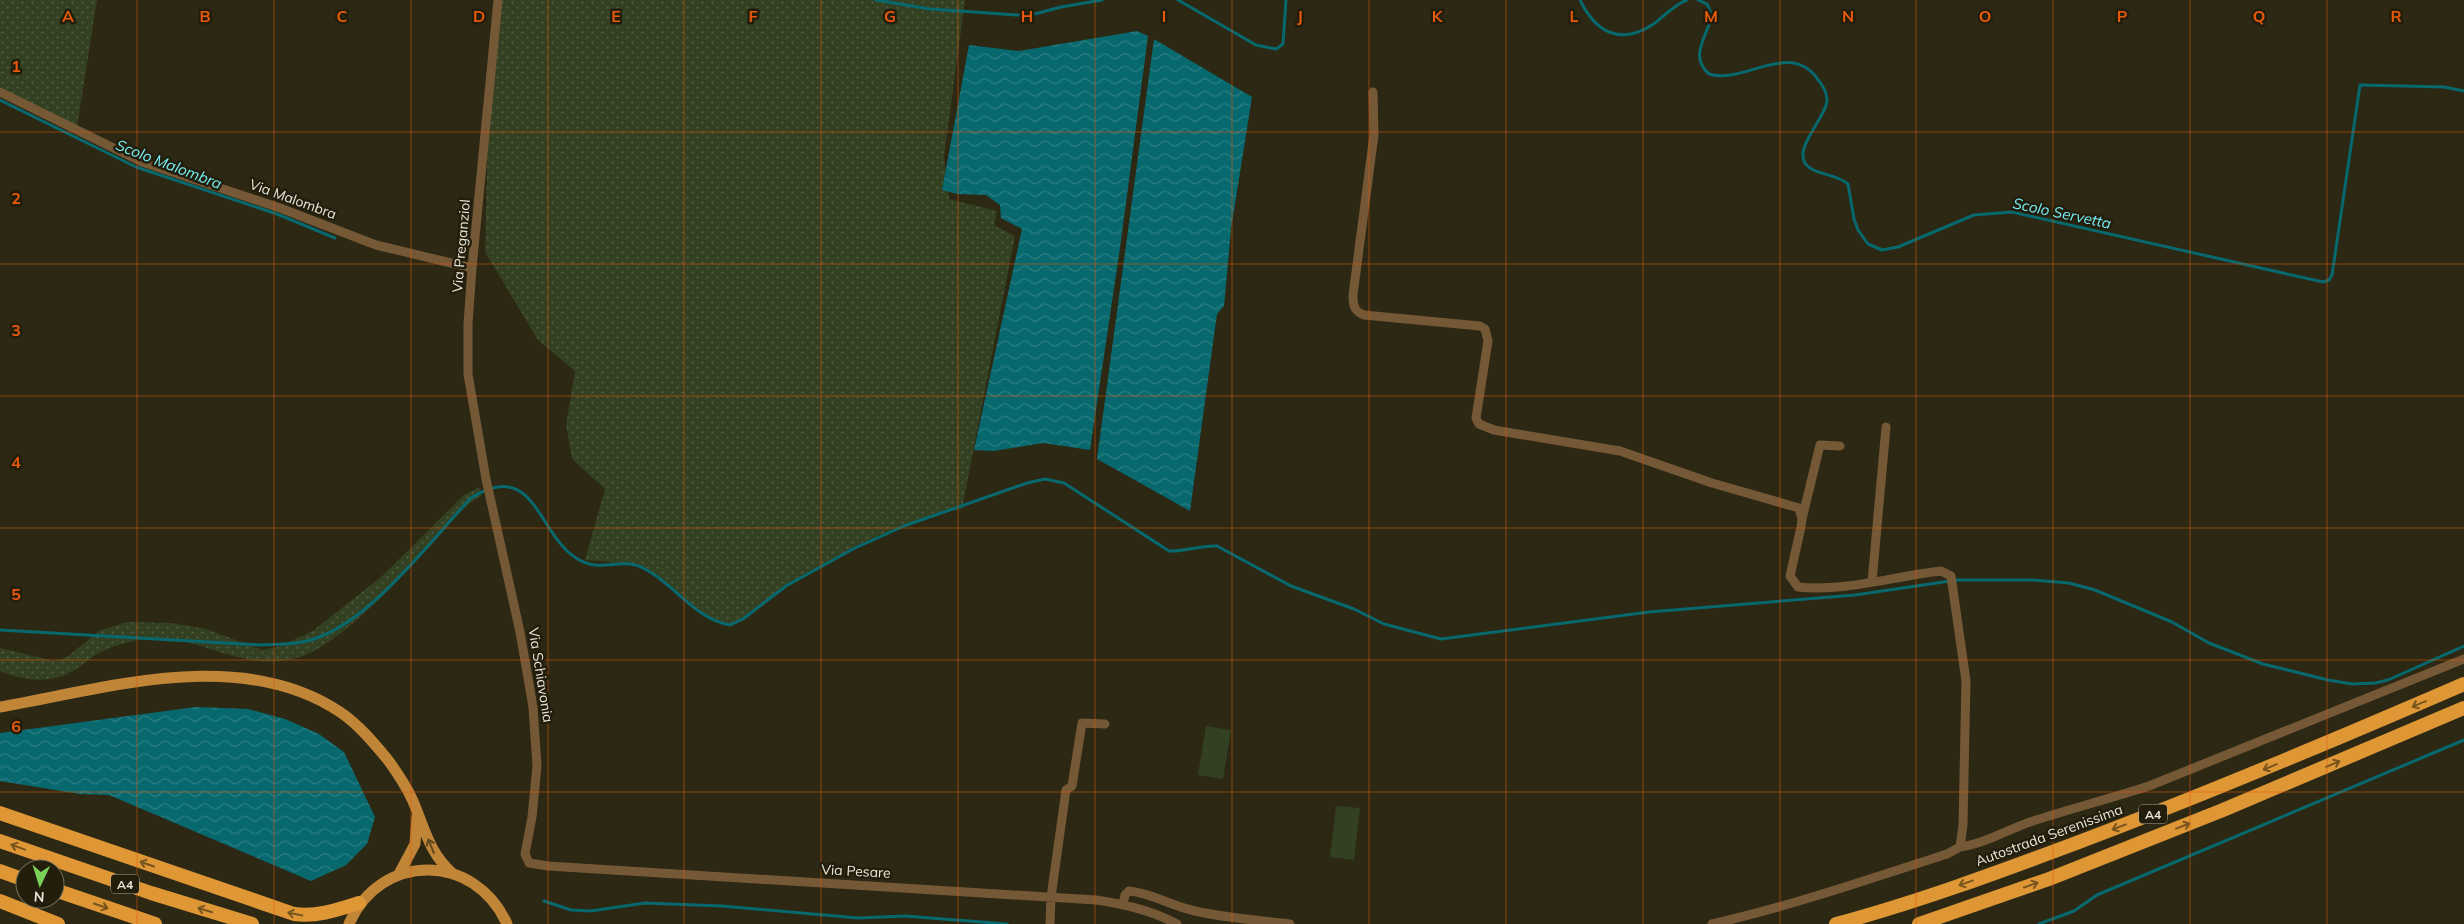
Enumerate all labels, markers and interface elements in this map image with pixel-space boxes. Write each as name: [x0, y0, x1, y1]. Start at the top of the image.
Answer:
text: A: [62, 6, 74, 26]
text: B: [199, 6, 211, 26]
text: C: [337, 6, 348, 26]
text: D: [473, 6, 485, 26]
text: E: [611, 6, 621, 26]
text: F: [748, 6, 758, 26]
text: G: [884, 6, 896, 26]
text: H: [1021, 6, 1033, 26]
text: I: [1162, 6, 1166, 26]
text: J: [1297, 6, 1303, 26]
text: K: [1432, 6, 1444, 26]
text: L: [1570, 6, 1579, 26]
text: M: [1704, 6, 1718, 26]
text: N: [1842, 6, 1854, 26]
text: O: [1979, 6, 1991, 26]
text: P: [2117, 6, 2128, 26]
text: Q: [2253, 6, 2265, 26]
text: R: [2390, 6, 2402, 26]
text: 1: [11, 56, 21, 76]
water label: Scolo Malombra: [113, 135, 225, 193]
street label: Via Malombra: [247, 175, 339, 223]
text: 2: [11, 188, 21, 208]
water label: Scolo Servetta: [2011, 193, 2113, 233]
street label: Via Preganziol: [448, 199, 474, 293]
text: 3: [11, 320, 21, 340]
text: 4: [11, 452, 21, 472]
text: 5: [11, 584, 21, 604]
street label: Via Schiavonia: [525, 626, 557, 724]
one-way arrow: [2412, 699, 2427, 709]
text: 6: [11, 716, 21, 736]
one-way arrow: [2325, 758, 2340, 768]
one-way arrow: [2263, 763, 2278, 772]
street label: Autostrada Serenissima: [1973, 800, 2125, 870]
road number: A4: [2139, 804, 2167, 824]
one-way arrow: [2174, 821, 2190, 830]
one-way arrow: [2111, 823, 2127, 832]
one-way arrow: [425, 839, 434, 854]
one-way arrow: [10, 842, 25, 851]
north arrow: [15, 859, 65, 909]
one-way arrow: [140, 859, 155, 868]
street label: Via Pesare: [821, 860, 891, 882]
road number: A4: [111, 874, 139, 894]
one-way arrow: [1959, 879, 1974, 888]
one-way arrow: [2023, 880, 2038, 889]
text: N: [33, 888, 45, 906]
one-way arrow: [93, 902, 109, 911]
one-way arrow: [197, 904, 213, 914]
one-way arrow: [287, 908, 303, 918]

